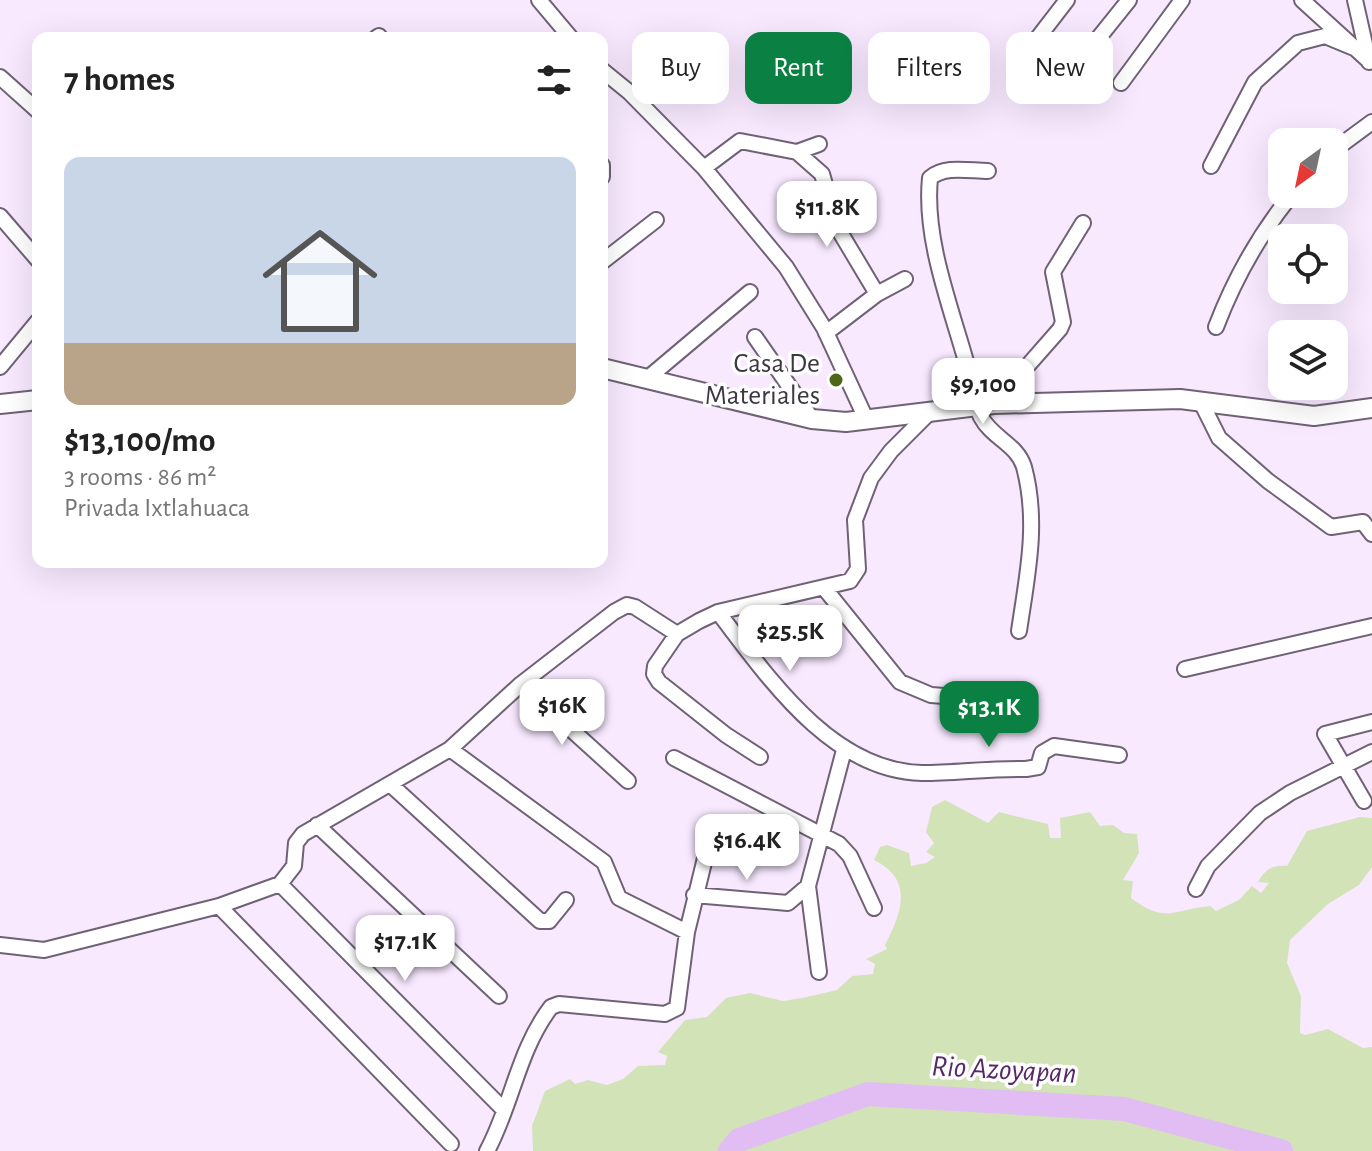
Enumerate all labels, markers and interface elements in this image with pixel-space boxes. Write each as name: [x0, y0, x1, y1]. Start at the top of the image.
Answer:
chip: Buy: [632, 32, 729, 104]
chip: Rent: [745, 32, 852, 104]
chip: Filters: [868, 32, 990, 104]
chip: New: [1006, 32, 1113, 104]
icon: filters: [532, 58, 576, 102]
text: 7 homes: [64, 63, 175, 97]
north arrow: [1268, 128, 1348, 208]
map controls: [1268, 128, 1348, 400]
pin: $11.8K: [762, 181, 892, 249]
text: $11.8K: [795, 194, 859, 220]
icon: home: [248, 209, 392, 353]
button: locate: [1268, 224, 1348, 304]
button: layers: [1268, 320, 1348, 400]
place label: Casa De Materiales: [705, 350, 820, 410]
pin: $9,100: [918, 358, 1048, 426]
marker: Casa De Materiales: [827, 371, 845, 389]
text: $9,100: [950, 371, 1016, 397]
text: $13,100/mo: [64, 424, 216, 458]
text: 3 rooms · 86 m²: [64, 464, 216, 490]
text: Privada Ixtlahuaca: [64, 495, 250, 521]
pin: $25.5K: [725, 605, 855, 673]
text: $25.5K: [756, 618, 824, 644]
pin: $16K: [515, 679, 609, 747]
pin: $13.1K: [924, 681, 1054, 749]
text: $16K: [538, 692, 586, 718]
text: $13.1K: [958, 694, 1020, 720]
pin: $16.4K: [682, 814, 812, 882]
text: $16.4K: [713, 827, 781, 853]
pin: $17.1K: [340, 915, 470, 983]
text: $17.1K: [374, 928, 436, 954]
water label: Rio Azoyapan: [931, 1051, 1077, 1089]

